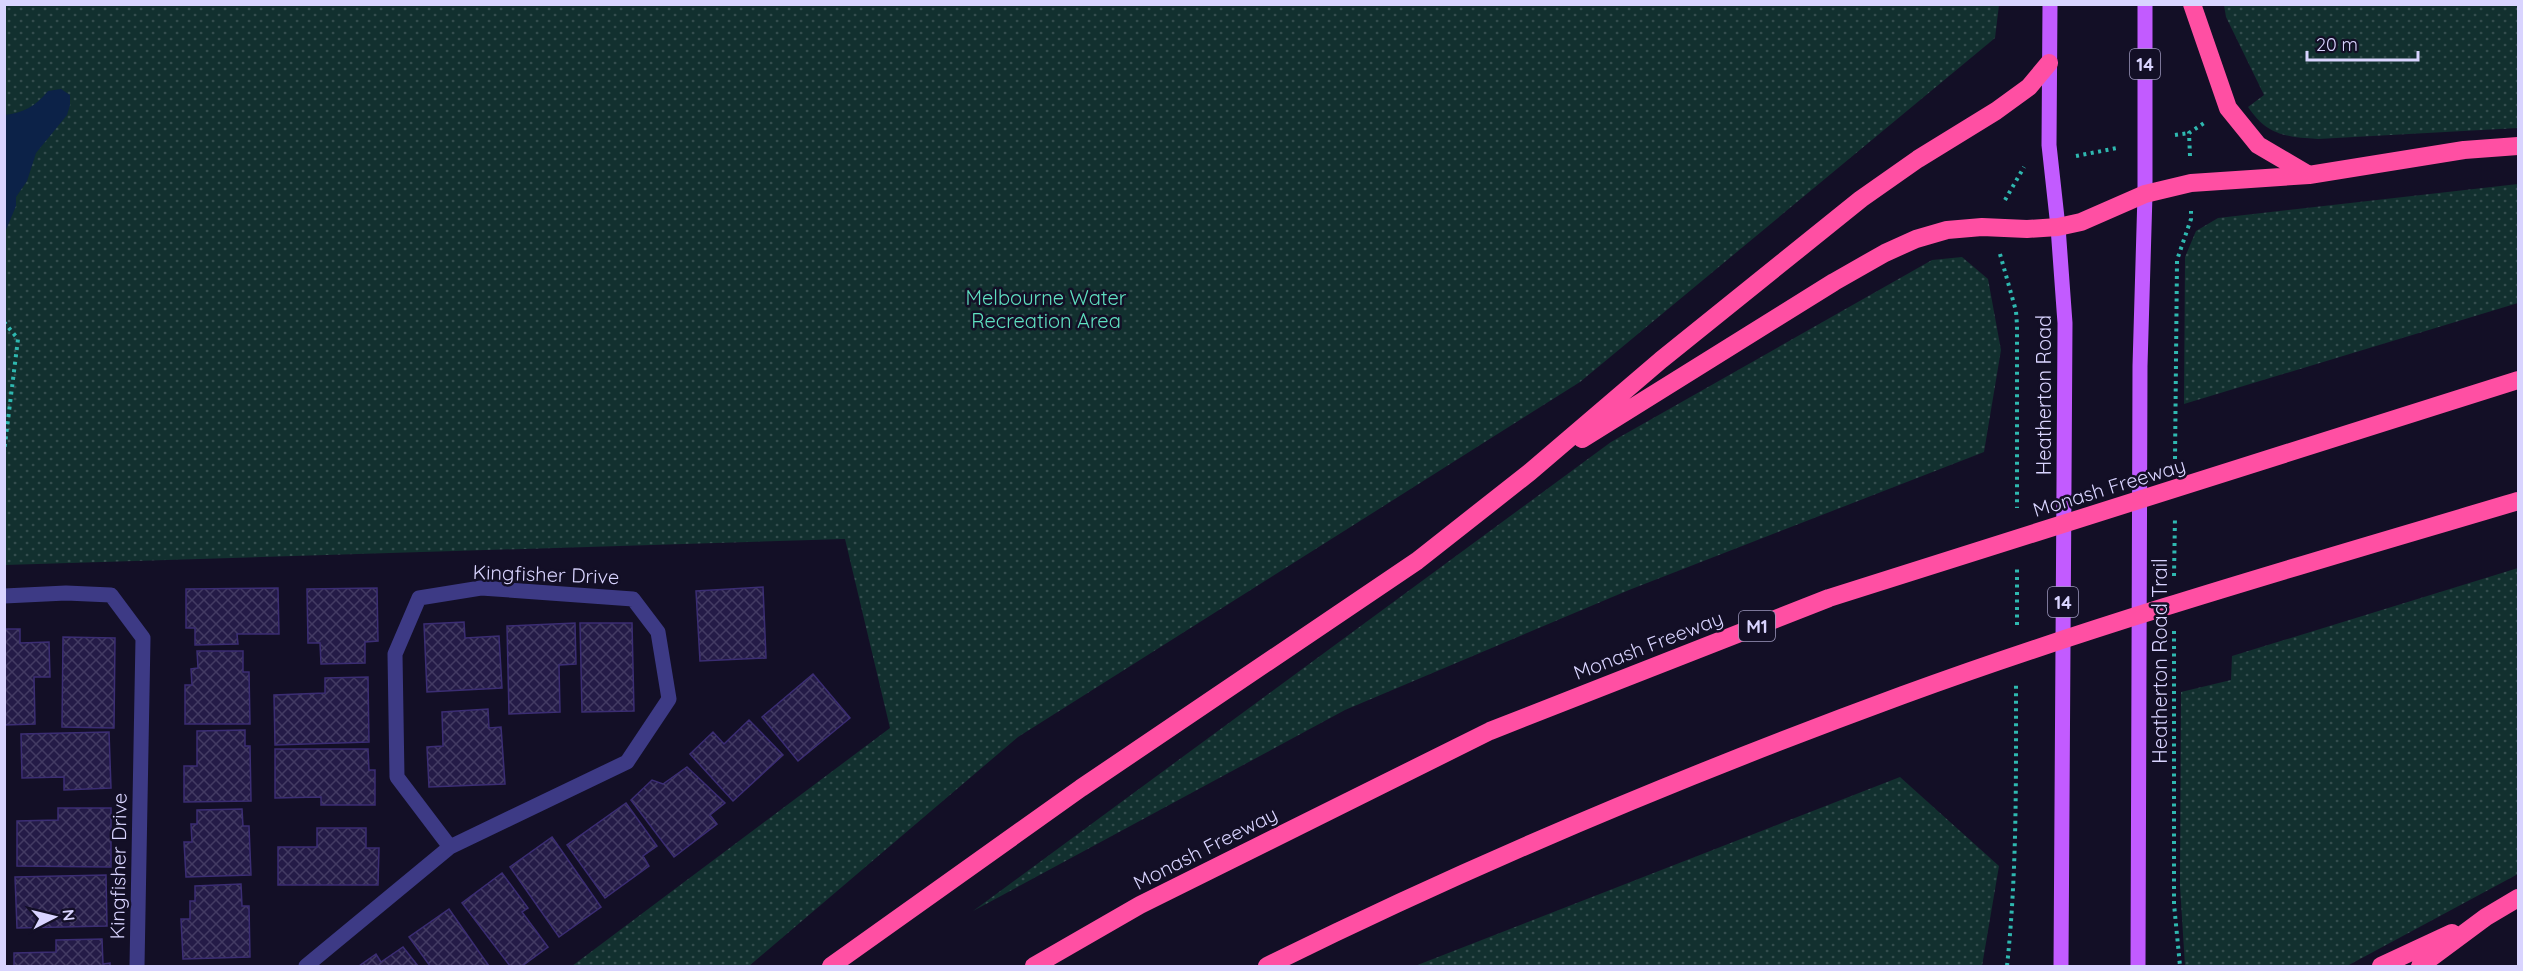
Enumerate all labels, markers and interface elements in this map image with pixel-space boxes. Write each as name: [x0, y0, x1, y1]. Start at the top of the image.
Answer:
scale bar: [2307, 24, 2418, 62]
text: 20 m: [2316, 33, 2358, 56]
road number: 14: [2130, 49, 2160, 79]
park label: Melbourne Water Recreation Area: [966, 285, 1127, 333]
street label: Heatherton Road: [2031, 315, 2056, 475]
street label: Monash Freeway: [2030, 452, 2188, 522]
street label: Heatherton Road Trail: [2147, 558, 2172, 764]
street label: Kingfisher Drive: [472, 559, 620, 589]
road number: 14: [2048, 587, 2078, 617]
street label: Monash Freeway: [1570, 605, 1726, 685]
road number: M1: [1739, 611, 1775, 641]
street label: Kingfisher Drive: [104, 792, 132, 940]
street label: Monash Freeway: [1129, 801, 1281, 895]
north arrow: [24, 887, 84, 947]
text: N: [58, 908, 80, 922]

